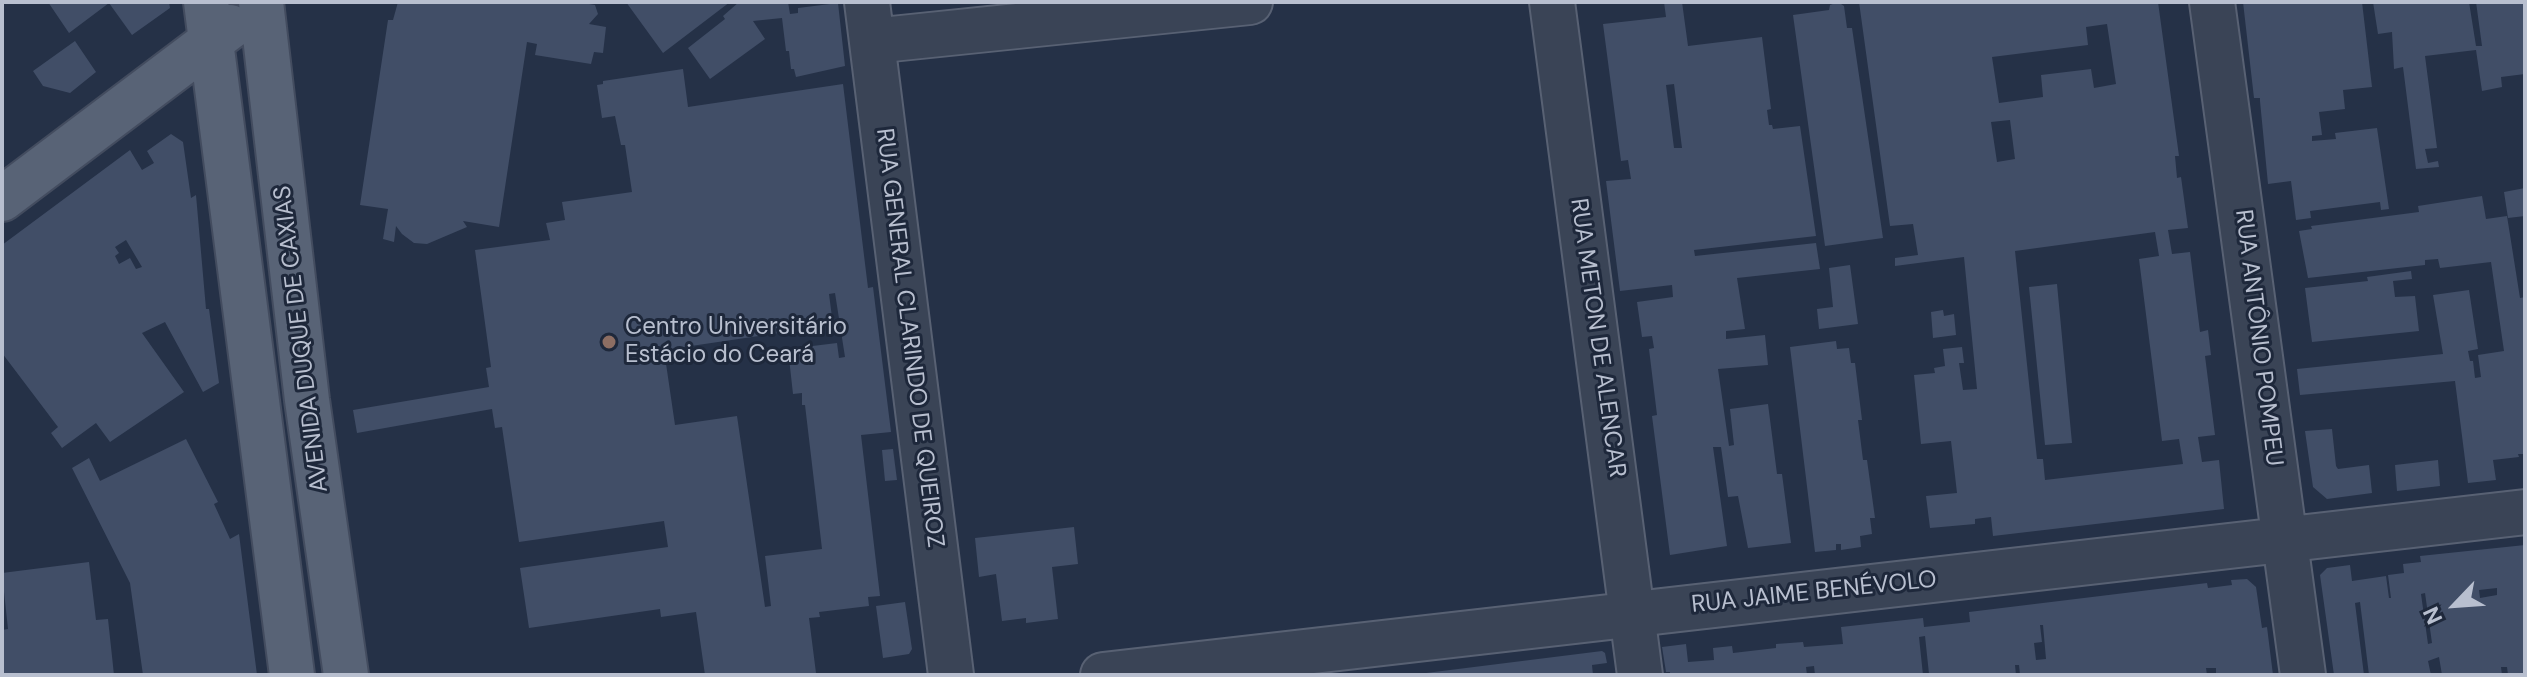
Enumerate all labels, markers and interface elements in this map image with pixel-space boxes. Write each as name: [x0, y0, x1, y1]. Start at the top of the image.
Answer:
street label: RUA GENERAL CLARINDO DE QUEIROZ: [869, 127, 949, 549]
street label: AVENIDA DUQUE DE CAXIAS: [269, 184, 335, 494]
street label: RUA METON DE ALENCAR: [1563, 197, 1631, 479]
street label: RUA ANTÔNIO POMPEU: [2228, 208, 2288, 468]
place label: Centro Universitário Estácio do Ceará: [625, 314, 847, 370]
marker: Centro Universitário Estácio do Ceará: [600, 333, 618, 351]
north arrow: [2415, 565, 2495, 645]
street label: RUA JAIME BENÉVOLO: [1690, 566, 1938, 620]
text: N: [2416, 602, 2449, 629]

